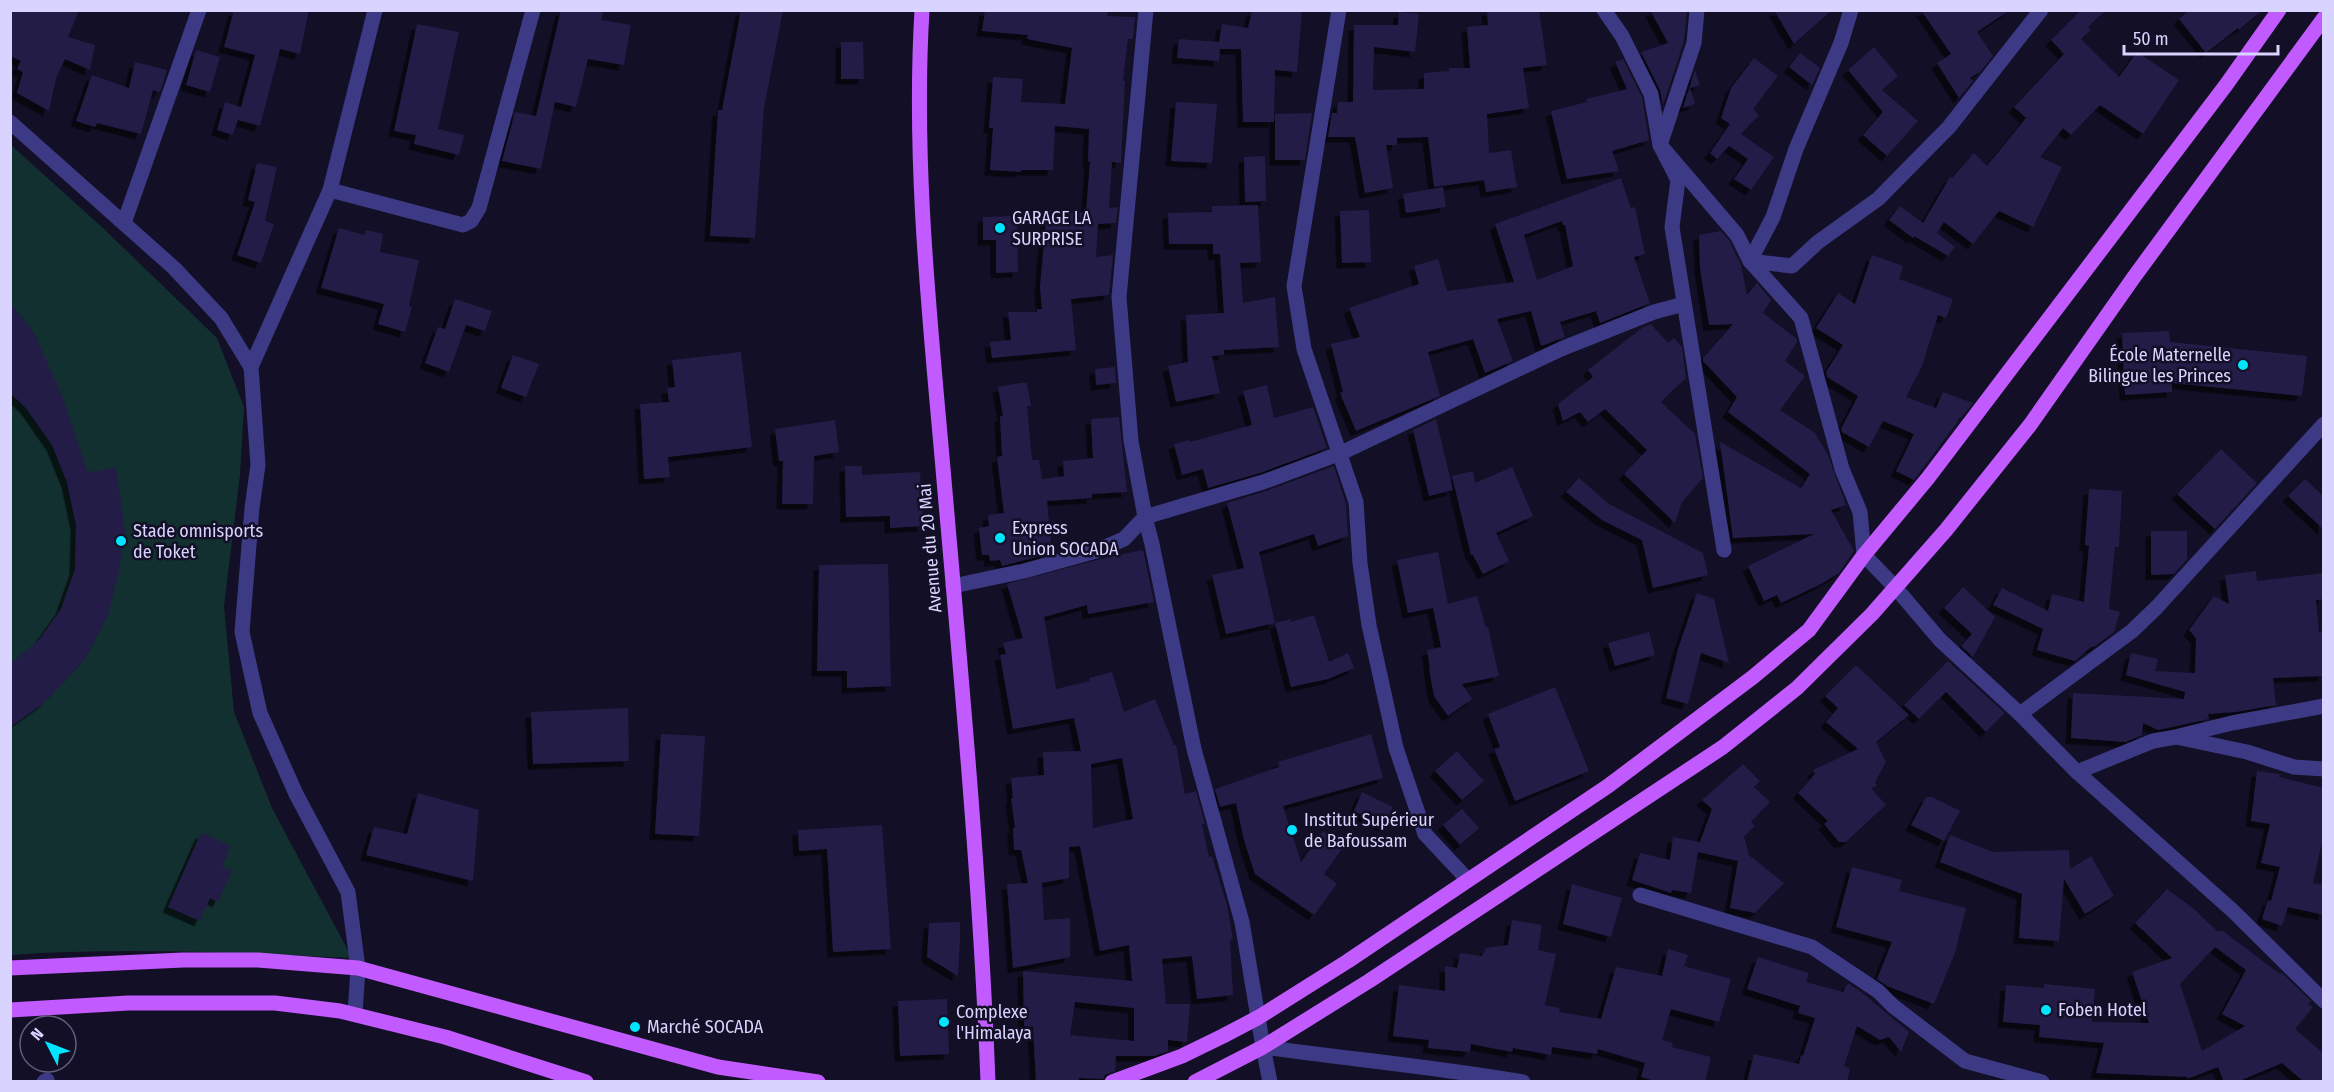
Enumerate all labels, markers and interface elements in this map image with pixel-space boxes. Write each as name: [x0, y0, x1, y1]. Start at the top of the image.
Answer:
scale bar: [2124, 18, 2278, 56]
text: 50 m: [2133, 28, 2169, 50]
place label: GARAGE LA SURPRISE: [1012, 207, 1092, 250]
marker: GARAGE LA SURPRISE: [993, 221, 1007, 235]
place label: École Maternelle Bilingue les Princes: [2088, 343, 2231, 387]
marker: École Maternelle Bilingue les Princes: [2236, 358, 2250, 372]
street label: Avenue du 20 Mai: [913, 483, 947, 613]
place label: Express Union SOCADA: [1012, 517, 1119, 560]
place label: Stade omnisports de Toket: [133, 520, 264, 563]
marker: Express Union SOCADA: [993, 531, 1007, 545]
marker: Stade omnisports de Toket: [114, 534, 128, 548]
place label: Institut Supérieur de Bafoussam: [1304, 809, 1435, 852]
marker: Institut Supérieur de Bafoussam: [1285, 823, 1299, 837]
place label: Foben Hotel: [2058, 999, 2147, 1021]
place label: Complexe l'Himalaya: [956, 1001, 1032, 1044]
marker: Foben Hotel: [2039, 1003, 2053, 1017]
north arrow: [18, 1014, 78, 1074]
marker: Complexe l'Himalaya: [937, 1015, 951, 1029]
place label: Marché SOCADA: [647, 1016, 764, 1038]
marker: Marché SOCADA: [628, 1020, 642, 1034]
text: N: [27, 1024, 47, 1044]

